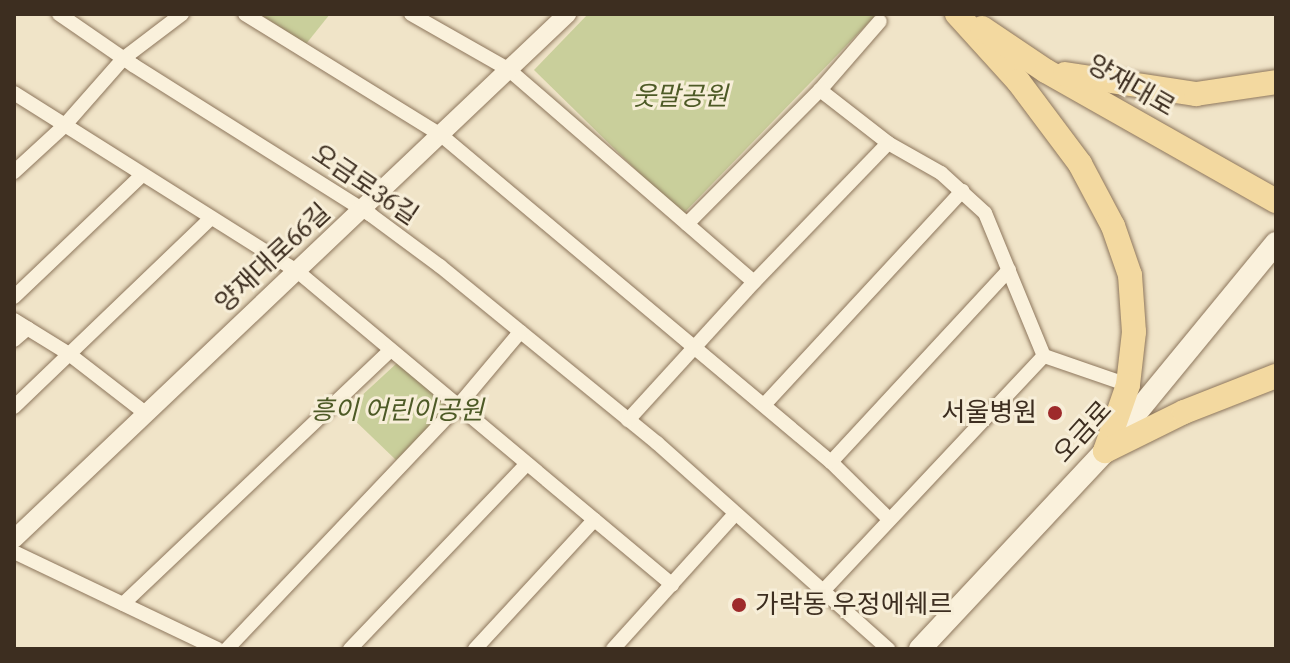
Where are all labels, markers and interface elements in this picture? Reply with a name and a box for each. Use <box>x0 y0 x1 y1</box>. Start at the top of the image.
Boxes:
street label: 양재대로 <box>1082 49 1180 123</box>
park label: 웃말공원 <box>632 81 728 113</box>
street label: 오금로36길 <box>306 138 424 232</box>
street label: 양재대로66길 <box>209 197 337 319</box>
park label: 흥이 어린이공원 <box>310 395 484 427</box>
street label: 오금로 <box>1047 395 1119 469</box>
place label: 서울병원 <box>941 397 1037 429</box>
marker: 서울병원 <box>1044 402 1066 424</box>
place label: 가락동 우정에쉐르 <box>755 589 952 621</box>
marker: 가락동 우정에쉐르 <box>730 596 748 614</box>

